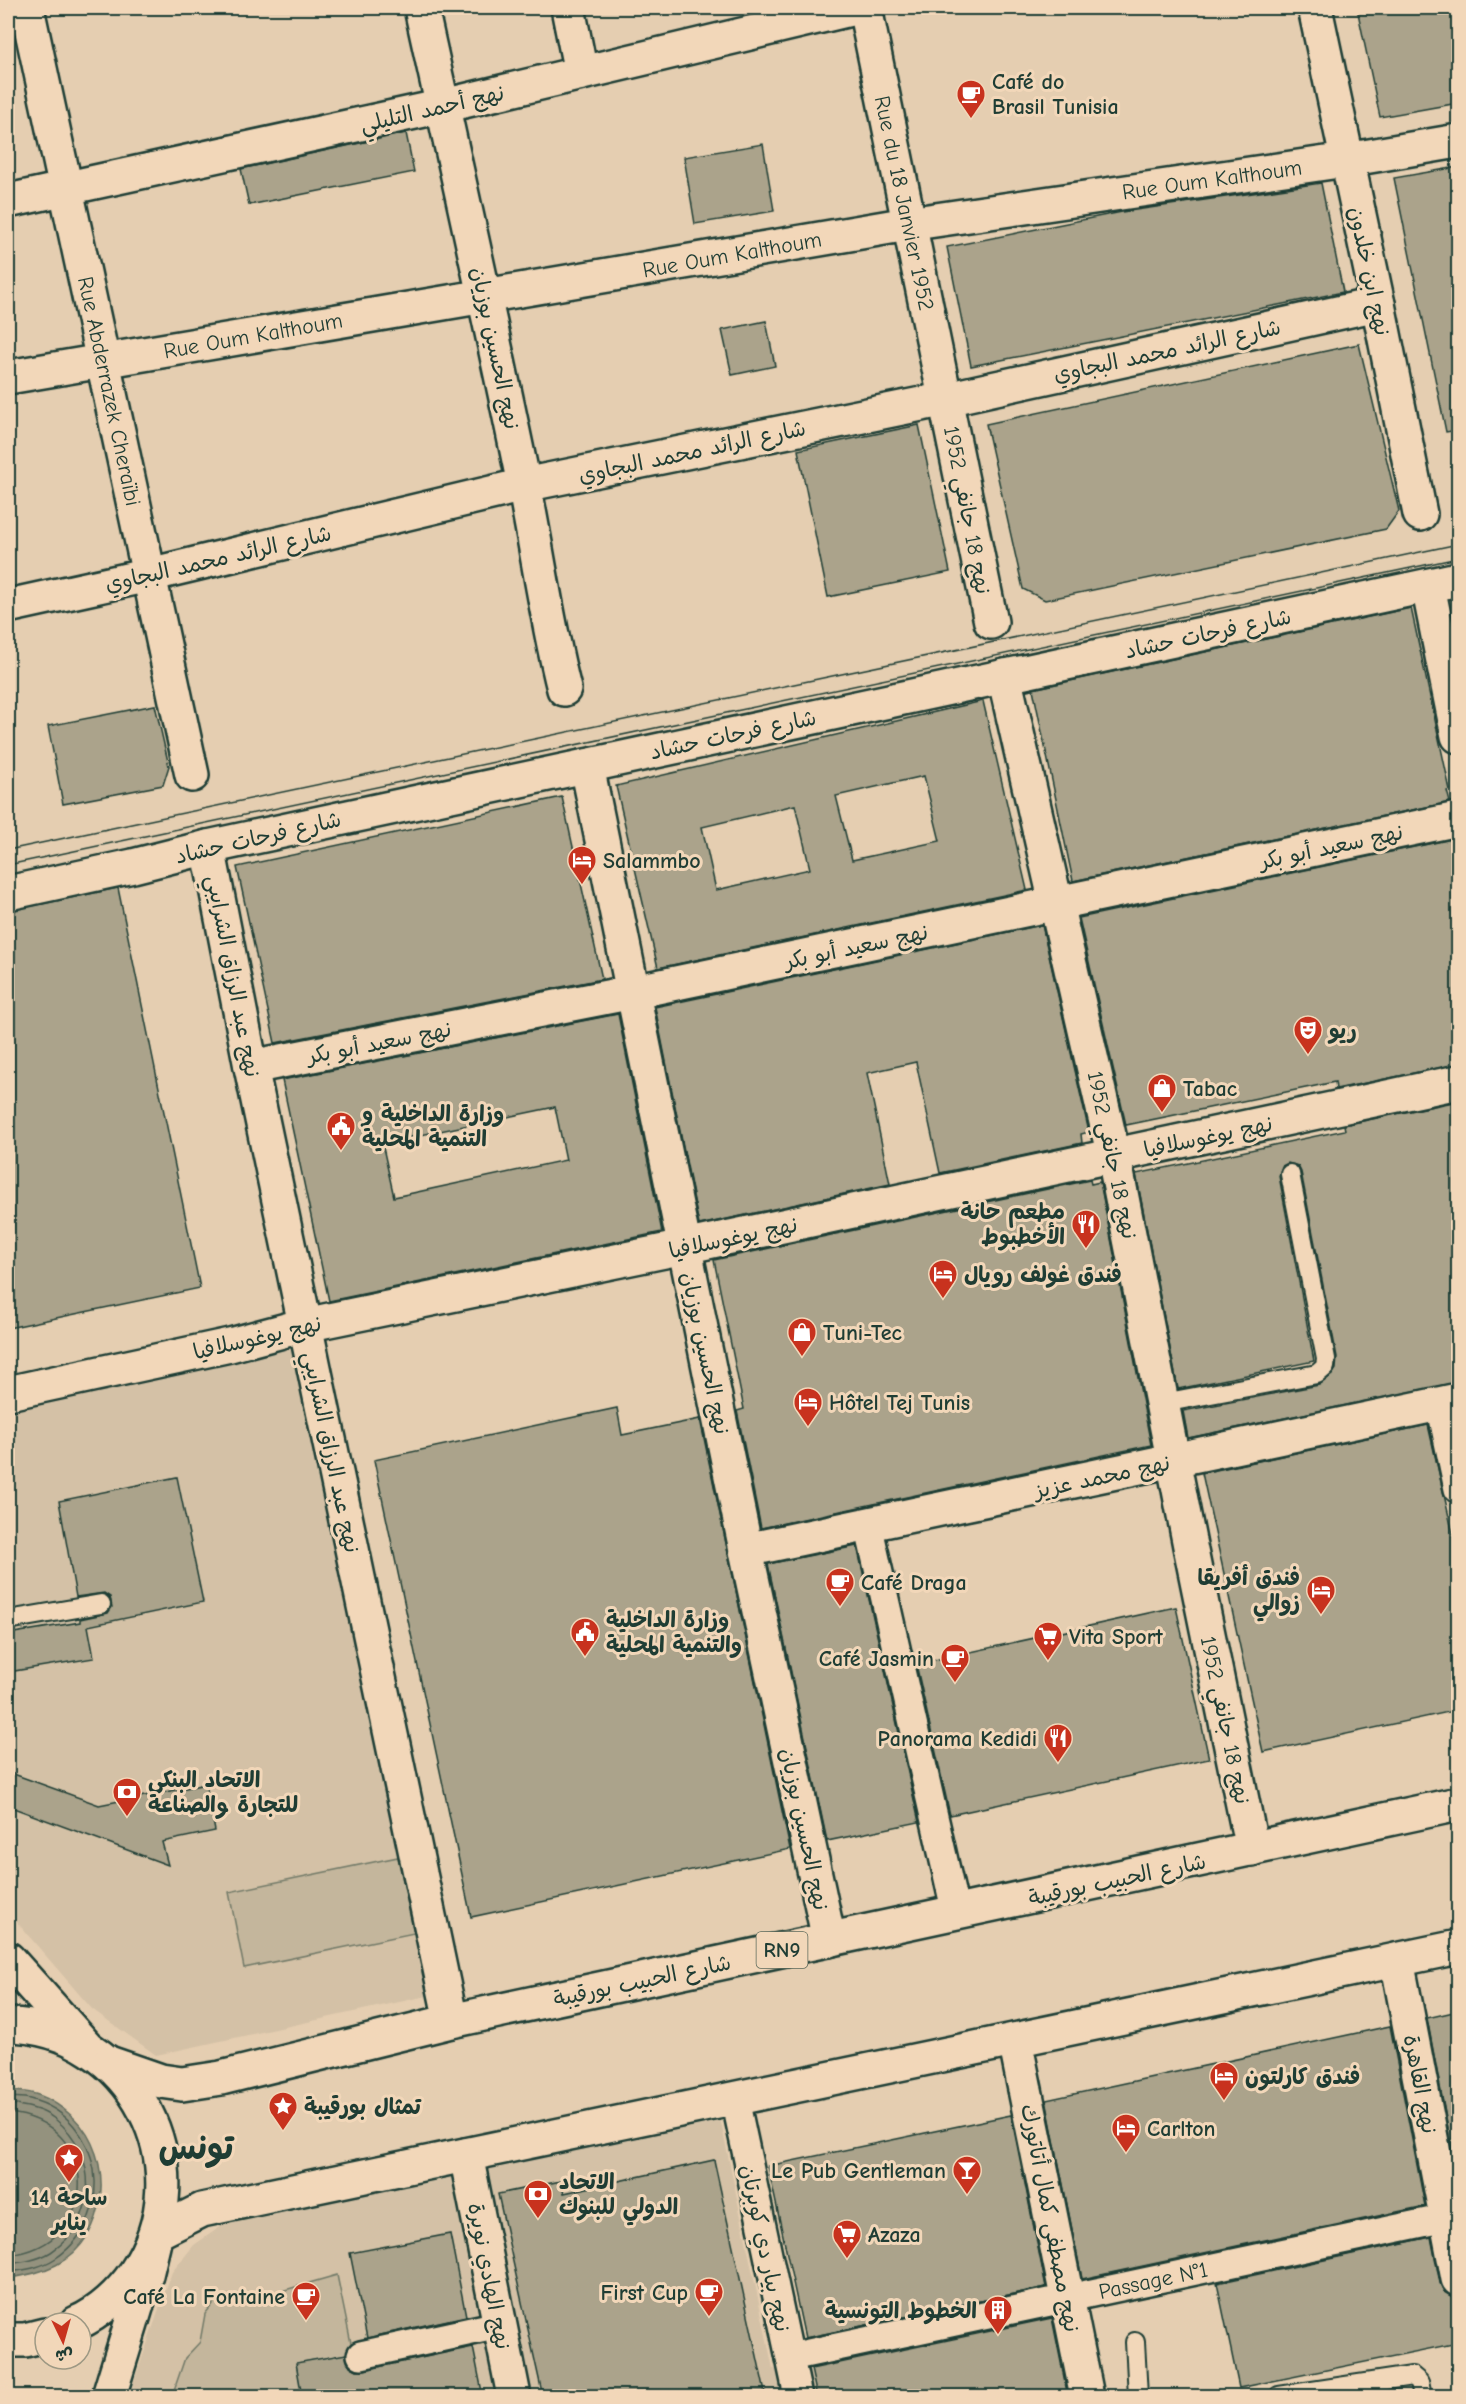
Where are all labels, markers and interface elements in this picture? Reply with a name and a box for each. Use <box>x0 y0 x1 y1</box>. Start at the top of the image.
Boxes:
place label: Café do Brasil Tunisia <box>992 69 1119 120</box>
cafe icon: Café do Brasil Tunisia <box>955 78 987 120</box>
street label: نهج أحمد التليلي <box>357 79 508 144</box>
street label: Rue du 18 Janvier 1952 <box>869 93 940 313</box>
street label: Rue Oum Kalthoum <box>1121 154 1304 205</box>
street label: نهج ابن خلدون <box>1341 204 1395 338</box>
street label: Rue Oum Kalthoum <box>641 226 824 284</box>
street label: نهج الحسين بوزيان <box>463 265 525 432</box>
street label: Rue Abderrazek Cheraïbi <box>72 274 146 508</box>
street label: Rue Oum Kalthoum <box>162 307 345 365</box>
street label: شارع الرائد محمد البجاوي <box>1051 314 1284 391</box>
street label: شارع الرائد محمد البجاوي <box>576 415 809 492</box>
street label: نهج 18 جانفي 1952 <box>932 424 996 598</box>
street label: شارع الرائد محمد البجاوي <box>102 520 335 601</box>
street label: شارع فرحات حشاد <box>1123 604 1294 666</box>
street label: شارع فرحات حشاد <box>648 705 819 767</box>
street label: شارع فرحات حشاد <box>173 806 344 872</box>
street label: نهج سعيد أبو بكر <box>1255 818 1406 877</box>
hotel icon: Salammbo <box>566 844 598 886</box>
place label: Salammbo <box>603 848 701 874</box>
street label: نهج عبد الرزاق الشرايبي <box>195 873 265 1081</box>
street label: نهج سعيد أبو بكر <box>780 918 931 977</box>
theatre icon: ريو <box>1292 1014 1324 1056</box>
street label: نهج سعيد أبو بكر <box>303 1015 454 1072</box>
place label: ريو <box>1327 1018 1357 1044</box>
street label: نهج 18 جانفي 1952 <box>1076 1069 1143 1243</box>
shop icon: Tabac <box>1146 1072 1178 1114</box>
place label: Tabac <box>1183 1076 1238 1102</box>
place label: وزارة الداخلية و التنمية المحلية <box>360 1101 504 1152</box>
public building icon: وزارة الداخلية و التنمية المحلية <box>325 1110 357 1152</box>
street label: نهج يوغوسلافيا <box>1141 1111 1275 1165</box>
place label: مطعم حانة الأخطبوط <box>960 1199 1065 1251</box>
restaurant icon: مطعم حانة الأخطبوط <box>1070 1208 1102 1250</box>
street label: نهج يوغوسلافيا <box>666 1212 800 1266</box>
hotel icon: فندق غولف رويال <box>927 1258 959 1300</box>
place label: فندق غولف رويال <box>964 1262 1122 1288</box>
street label: نهج الحسين بوزيان <box>673 1270 735 1437</box>
street label: نهج يوغوسلافيا <box>190 1311 324 1367</box>
shop icon: Tuni-Tec <box>786 1316 818 1358</box>
place label: Tuni-Tec <box>823 1320 902 1346</box>
street label: نهج عبد الرزاق الشرايبي <box>291 1349 365 1557</box>
hotel icon: Hôtel Tej Tunis <box>792 1386 824 1428</box>
place label: Hôtel Tej Tunis <box>829 1390 970 1416</box>
street label: نهج محمد عزيز <box>1030 1450 1173 1506</box>
place label: فندق أفريقا زوالي <box>1197 1564 1300 1622</box>
cafe icon: Café Draga <box>824 1566 856 1608</box>
place label: Café Draga <box>861 1570 967 1596</box>
hotel icon: فندق أفريقا زوالي <box>1305 1574 1337 1616</box>
place label: وزارة الداخلية والتنمية المحلية <box>606 1607 742 1658</box>
public building icon: وزارة الداخلية والتنمية المحلية <box>569 1616 601 1658</box>
supermarket icon: Vita Sport <box>1032 1620 1064 1662</box>
place label: Vita Sport <box>1069 1624 1164 1650</box>
street label: نهج 18 جانفي 1952 <box>1189 1634 1256 1808</box>
cafe icon: Café Jasmin <box>939 1642 971 1684</box>
place label: Café Jasmin <box>819 1646 934 1672</box>
restaurant icon: Panorama Kedidi <box>1042 1722 1074 1764</box>
place label: Panorama Kedidi <box>878 1726 1037 1752</box>
street label: نهج الحسين بوزيان <box>772 1746 834 1913</box>
place label: الاتحاد البنكي للتجارة والصناعة <box>148 1767 298 1819</box>
bank icon: الاتحاد البنكي للتجارة والصناعة <box>111 1776 143 1818</box>
street label: شارع الحبيب بورقيبة <box>1026 1848 1209 1913</box>
road number: RN9 <box>756 1932 808 1968</box>
street label: شارع الحبيب بورقيبة <box>551 1949 734 2014</box>
street label: نهج القاهرة <box>1396 2032 1442 2136</box>
hotel icon: فندق كارلتون <box>1208 2060 1240 2102</box>
place label: فندق كارلتون <box>1245 2064 1360 2091</box>
place icon: تمثال بورقيبة <box>267 2090 299 2132</box>
place label: تمثال بورقيبة <box>304 2094 422 2120</box>
street label: نهج مصطفى كمال أتاتورك <box>1013 2102 1086 2335</box>
hotel icon: Carlton <box>1110 2112 1142 2154</box>
place label: Carlton <box>1147 2116 1215 2142</box>
district label: تونس <box>158 2128 235 2169</box>
place icon: ساحة 14 يناير <box>53 2142 85 2184</box>
bar icon: Le Pub Gentleman <box>951 2154 983 2196</box>
place label: Le Pub Gentleman <box>771 2158 946 2184</box>
street label: نهج بيار دي كوبرتان <box>732 2162 795 2335</box>
place label: الاتحاد الدولي للبنوك <box>559 2169 678 2226</box>
bank icon: الاتحاد الدولي للبنوك <box>522 2178 554 2220</box>
place label: ساحة 14 يناير <box>31 2185 107 2236</box>
street label: نهج الهادي نويرة <box>459 2201 516 2352</box>
supermarket icon: Azaza <box>831 2218 863 2260</box>
place label: Azaza <box>868 2222 921 2248</box>
street label: Passage N°1 <box>1096 2257 1210 2305</box>
cafe icon: First Cup <box>693 2276 725 2318</box>
cafe icon: Café La Fontaine <box>290 2280 322 2322</box>
place label: First Cup <box>601 2280 688 2306</box>
place label: Café La Fontaine <box>123 2284 285 2310</box>
building icon: الخطوط التونسية <box>982 2294 1014 2336</box>
place label: الخطوط التونسية <box>825 2298 977 2325</box>
north arrow <box>33 2311 93 2371</box>
text: ش <box>55 2345 74 2365</box>

